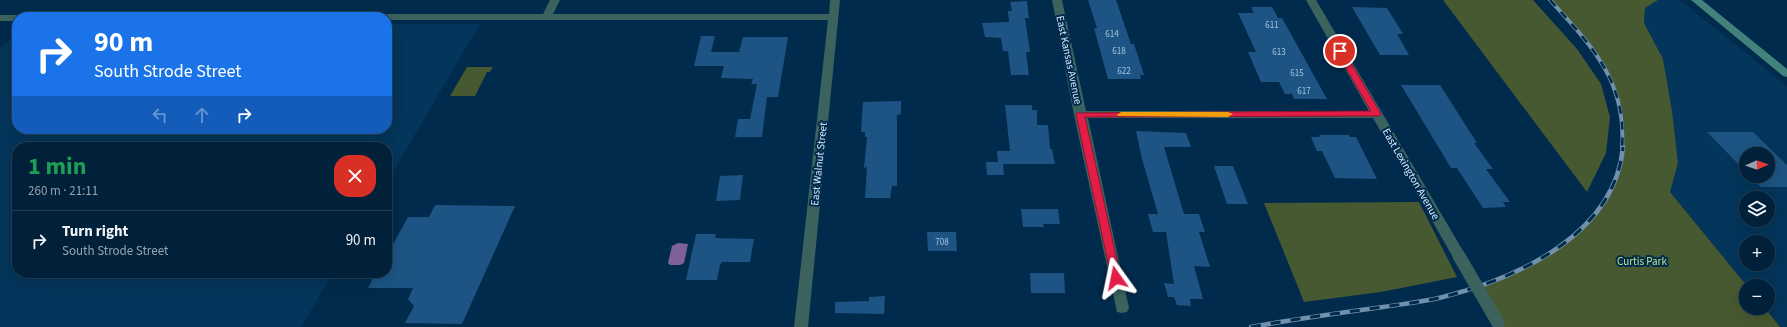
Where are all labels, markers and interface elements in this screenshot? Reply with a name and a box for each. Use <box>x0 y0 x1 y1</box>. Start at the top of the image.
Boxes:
street label: East Kansas Avenue <box>1052 14 1086 106</box>
house number: 611 <box>1265 19 1279 32</box>
text: 90 m <box>94 22 153 62</box>
icon: right <box>28 28 80 80</box>
house number: 614 <box>1105 28 1119 41</box>
pin <box>1323 34 1357 68</box>
icon: arrive <box>1329 40 1351 62</box>
house number: 618 <box>1112 45 1126 58</box>
house number: 613 <box>1272 46 1286 59</box>
text: South Strode Street <box>94 59 241 84</box>
house number: 622 <box>1117 65 1131 78</box>
house number: 615 <box>1290 67 1304 80</box>
house number: 617 <box>1297 85 1311 98</box>
icon: left <box>149 104 171 126</box>
icon: ahead <box>191 104 213 126</box>
icon: right <box>233 104 255 126</box>
street label: East Walnut Street <box>807 121 831 207</box>
street label: East Lexington Avenue <box>1379 126 1444 223</box>
north arrow <box>1739 147 1775 183</box>
map controls <box>1739 147 1775 315</box>
text: 1 min <box>28 149 86 184</box>
button: close <box>334 155 376 197</box>
text: 260 m · 21:11 <box>28 182 98 200</box>
button: layers <box>1739 191 1775 227</box>
text: Turn right <box>62 221 128 242</box>
icon: right <box>28 230 50 252</box>
text: 90 m <box>346 230 376 251</box>
button: + <box>1739 235 1775 271</box>
house number: 708 <box>935 236 949 249</box>
text: South Strode Street <box>62 242 168 260</box>
park label: Curtis Park <box>1617 254 1667 269</box>
position arrow <box>1095 257 1137 299</box>
button: − <box>1739 279 1775 315</box>

